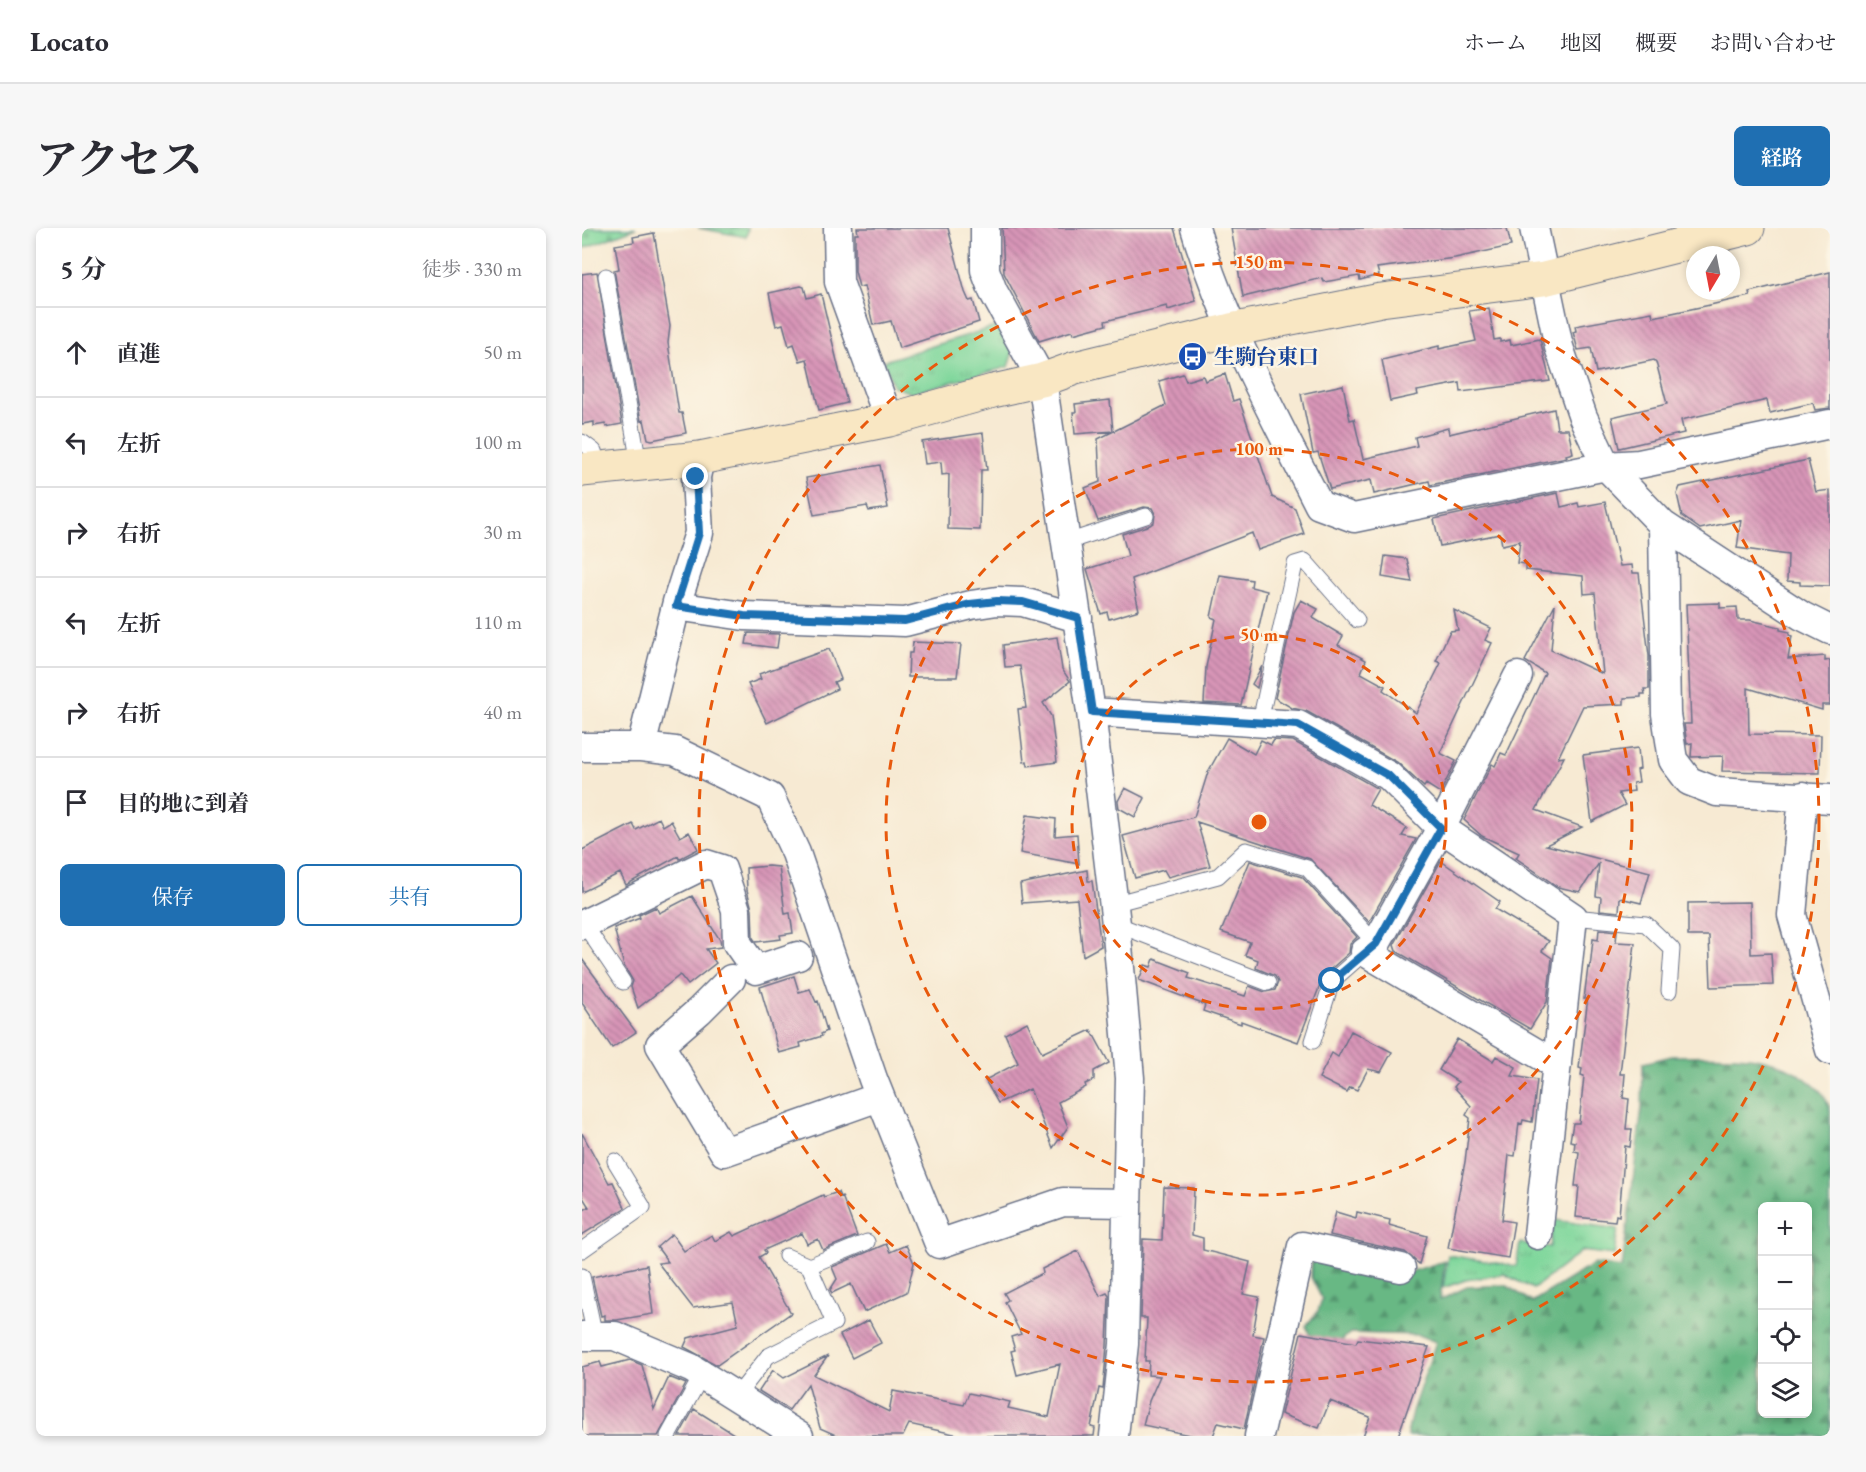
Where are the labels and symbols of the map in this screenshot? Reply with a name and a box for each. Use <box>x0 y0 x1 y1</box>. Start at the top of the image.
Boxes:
north arrow <box>1686 246 1740 300</box>
text: 150 m <box>1235 250 1283 273</box>
bus stop icon: 生駒台東口 <box>1177 340 1209 372</box>
place label: 生駒台東口 <box>1214 343 1319 370</box>
text: 100 m <box>1235 437 1283 460</box>
route end <box>682 463 708 489</box>
text: 50 m <box>1240 623 1278 646</box>
centre of rings <box>1249 812 1269 832</box>
route start <box>1318 967 1344 993</box>

